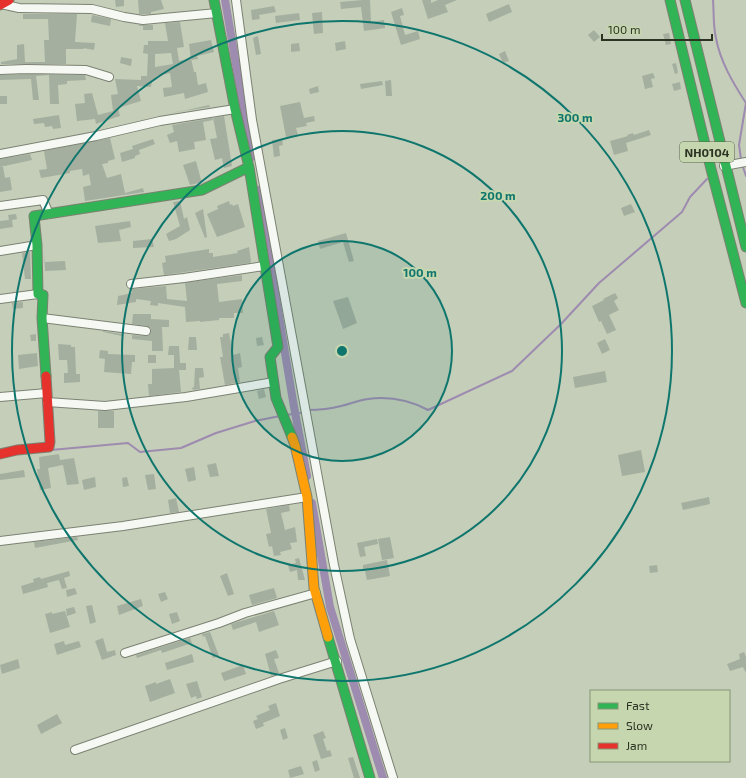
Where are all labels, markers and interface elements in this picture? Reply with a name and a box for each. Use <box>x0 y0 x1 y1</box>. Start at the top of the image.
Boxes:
scale bar <box>602 16 712 42</box>
text: 100 m <box>608 22 640 36</box>
text: 300 m <box>557 110 593 124</box>
road number: NH0104 <box>680 142 734 162</box>
text: 200 m <box>480 188 516 202</box>
text: 100 m <box>403 265 437 279</box>
centre of rings <box>335 344 349 358</box>
legend <box>590 690 730 762</box>
text: Fast <box>626 698 650 712</box>
text: Slow <box>626 718 653 732</box>
text: Jam <box>626 738 647 752</box>

